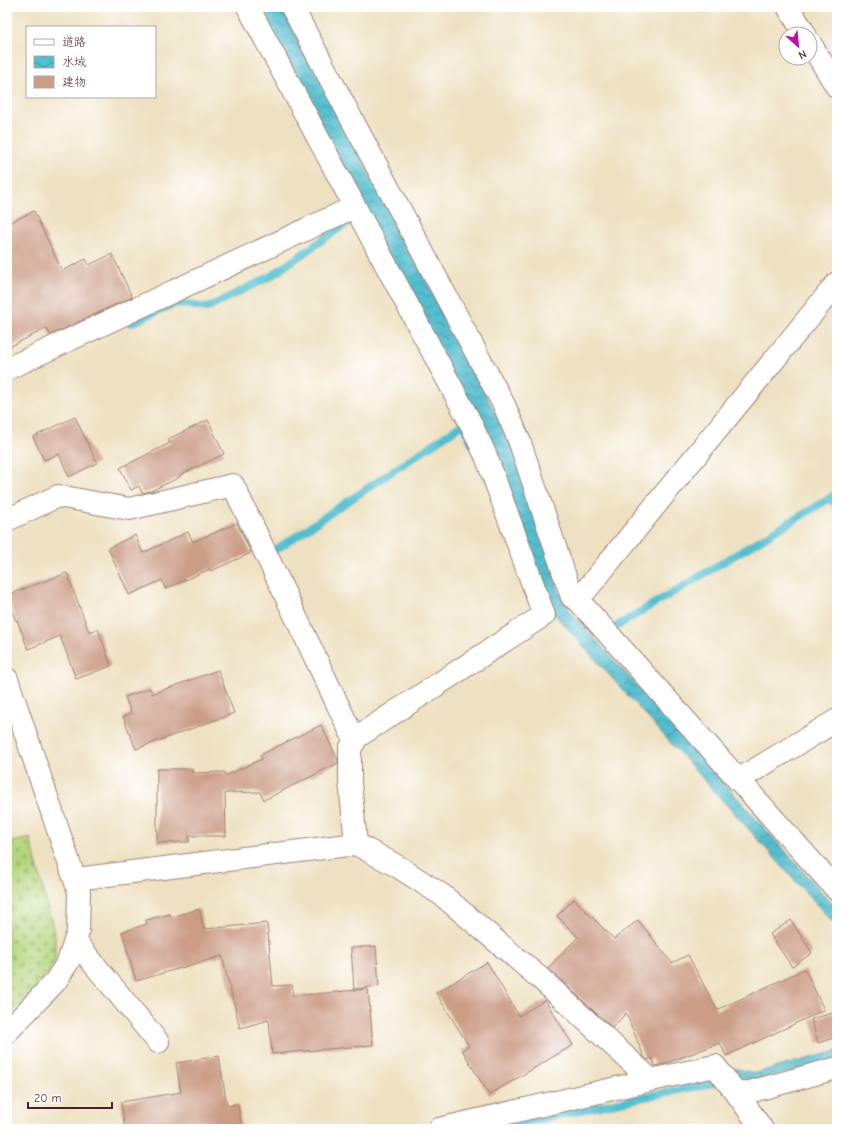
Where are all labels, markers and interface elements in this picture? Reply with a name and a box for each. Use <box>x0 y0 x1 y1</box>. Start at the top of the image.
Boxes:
legend <box>26 26 156 98</box>
north arrow <box>778 26 818 66</box>
text: 道路 <box>62 35 86 49</box>
text: N <box>796 47 808 62</box>
text: 水域 <box>62 55 86 69</box>
text: 建物 <box>62 75 86 89</box>
scale bar <box>28 1084 112 1110</box>
text: 20 m <box>34 1091 62 1105</box>

